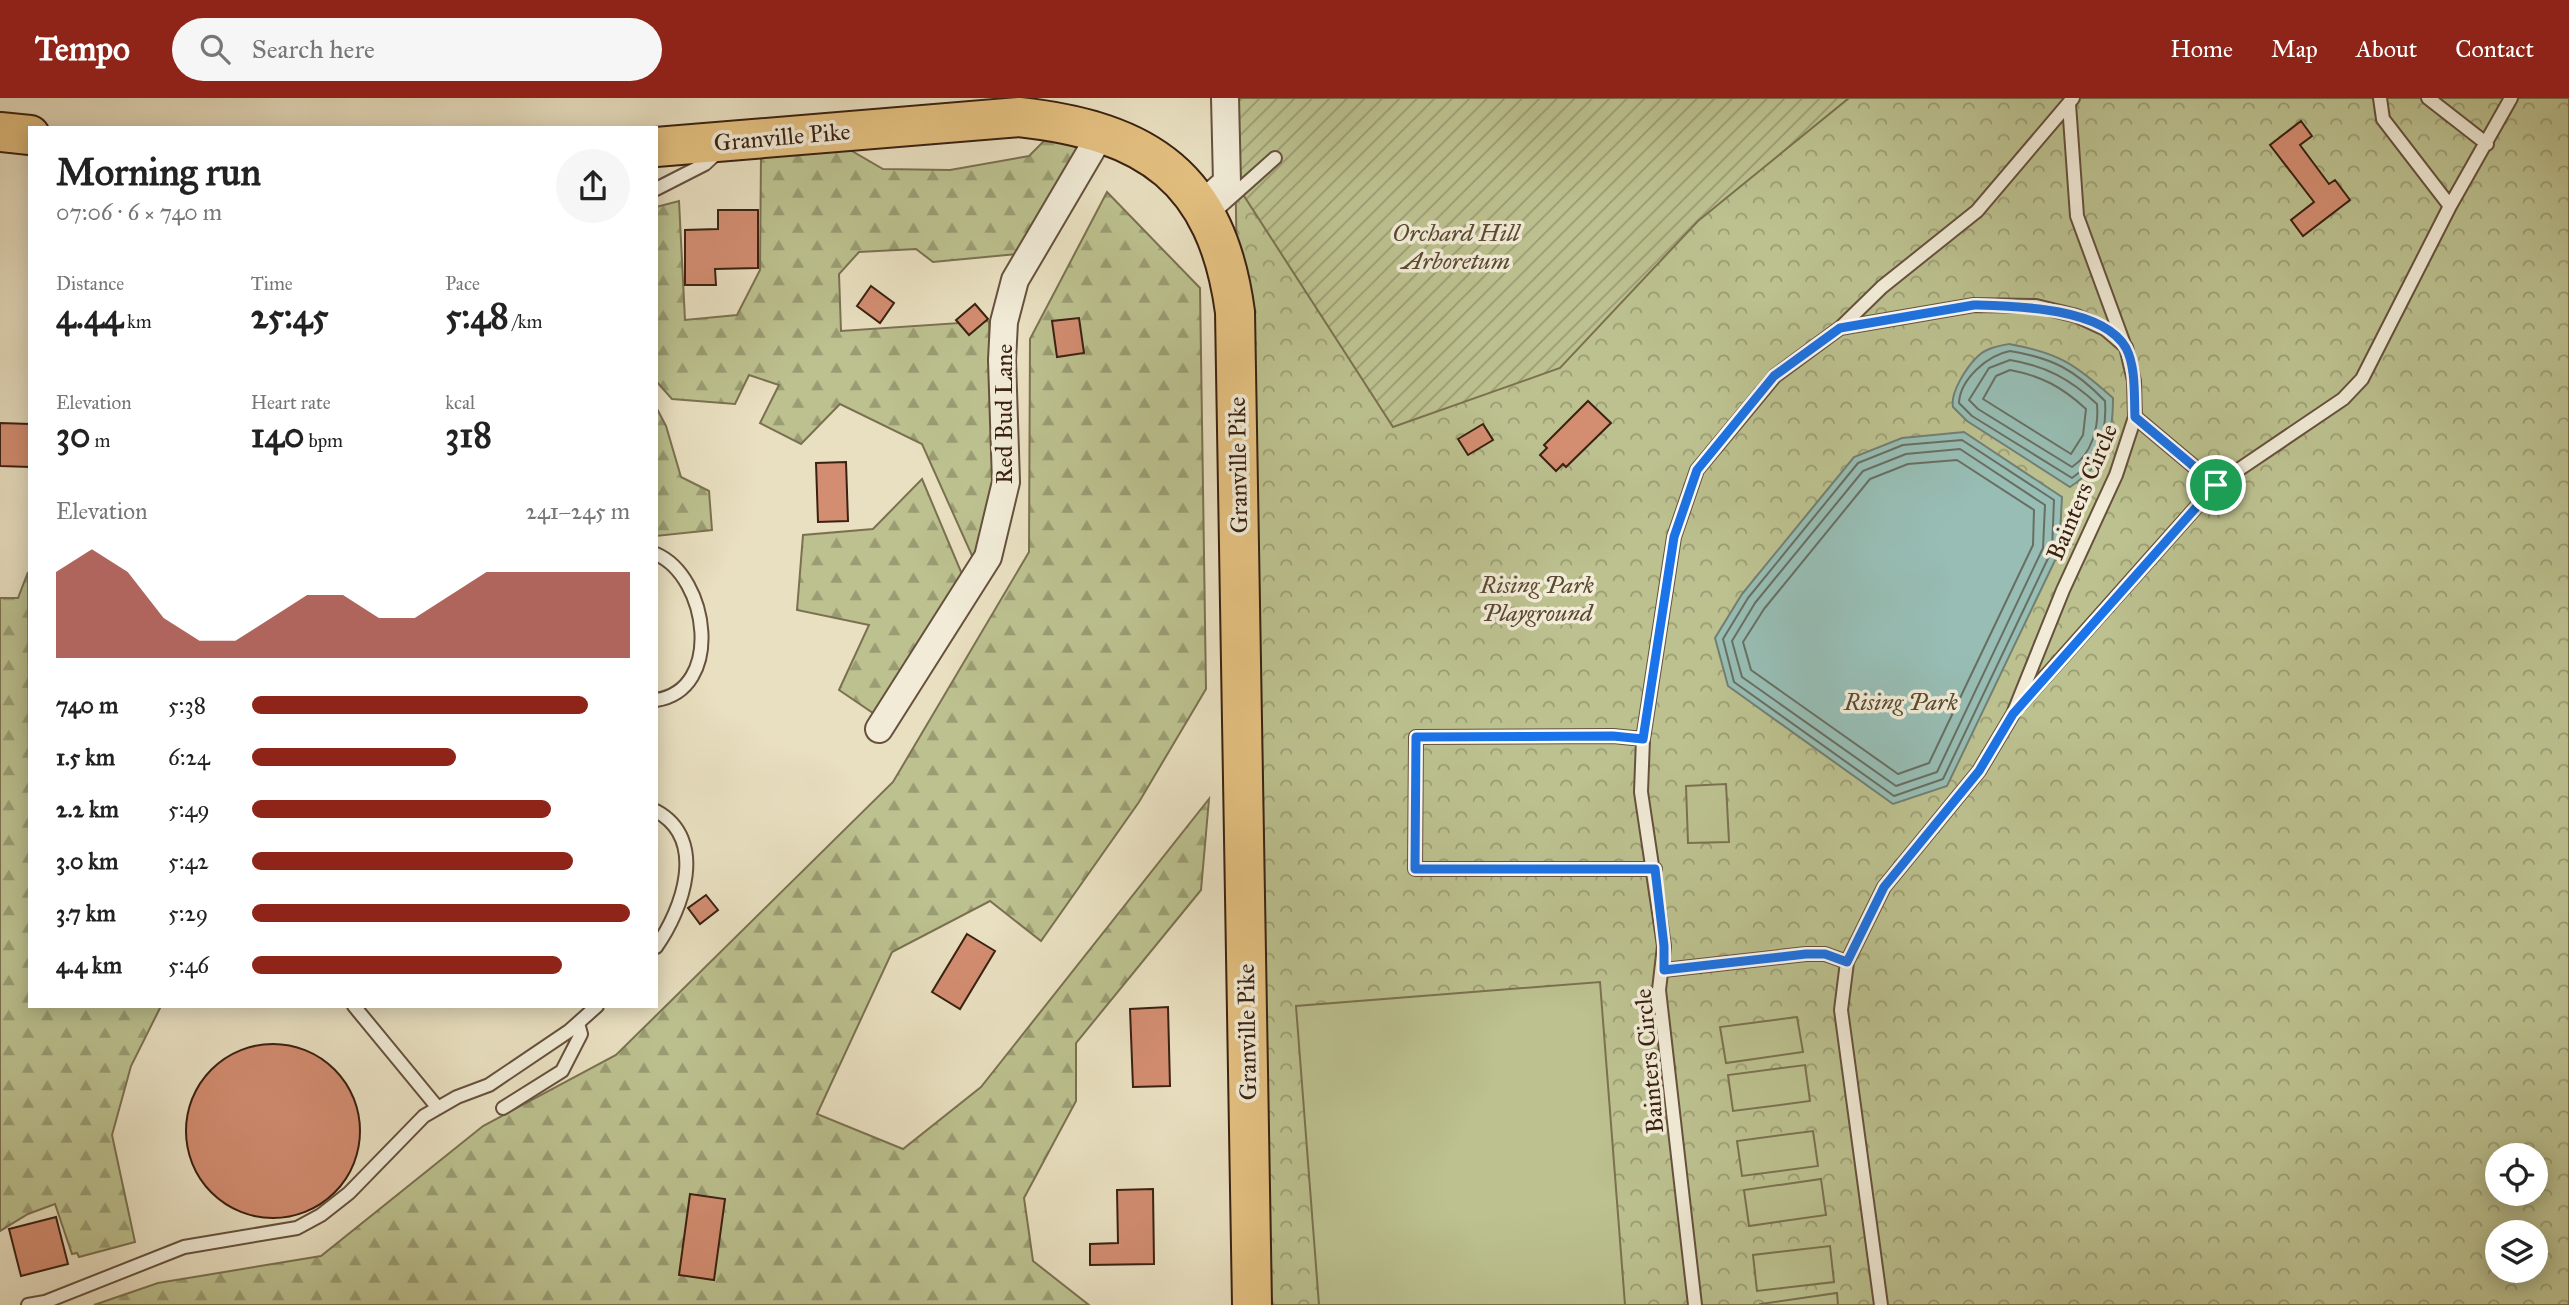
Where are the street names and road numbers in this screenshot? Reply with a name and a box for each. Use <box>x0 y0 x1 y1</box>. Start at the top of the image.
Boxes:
street label: Granville Pike <box>713 116 851 158</box>
street label: Red Bud Lane <box>989 344 1019 484</box>
street label: Granville Pike <box>1222 396 1254 534</box>
street label: Bainters Circle <box>2040 419 2124 565</box>
street label: Granville Pike <box>1231 963 1263 1101</box>
street label: Bainters Circle <box>1628 987 1670 1135</box>

